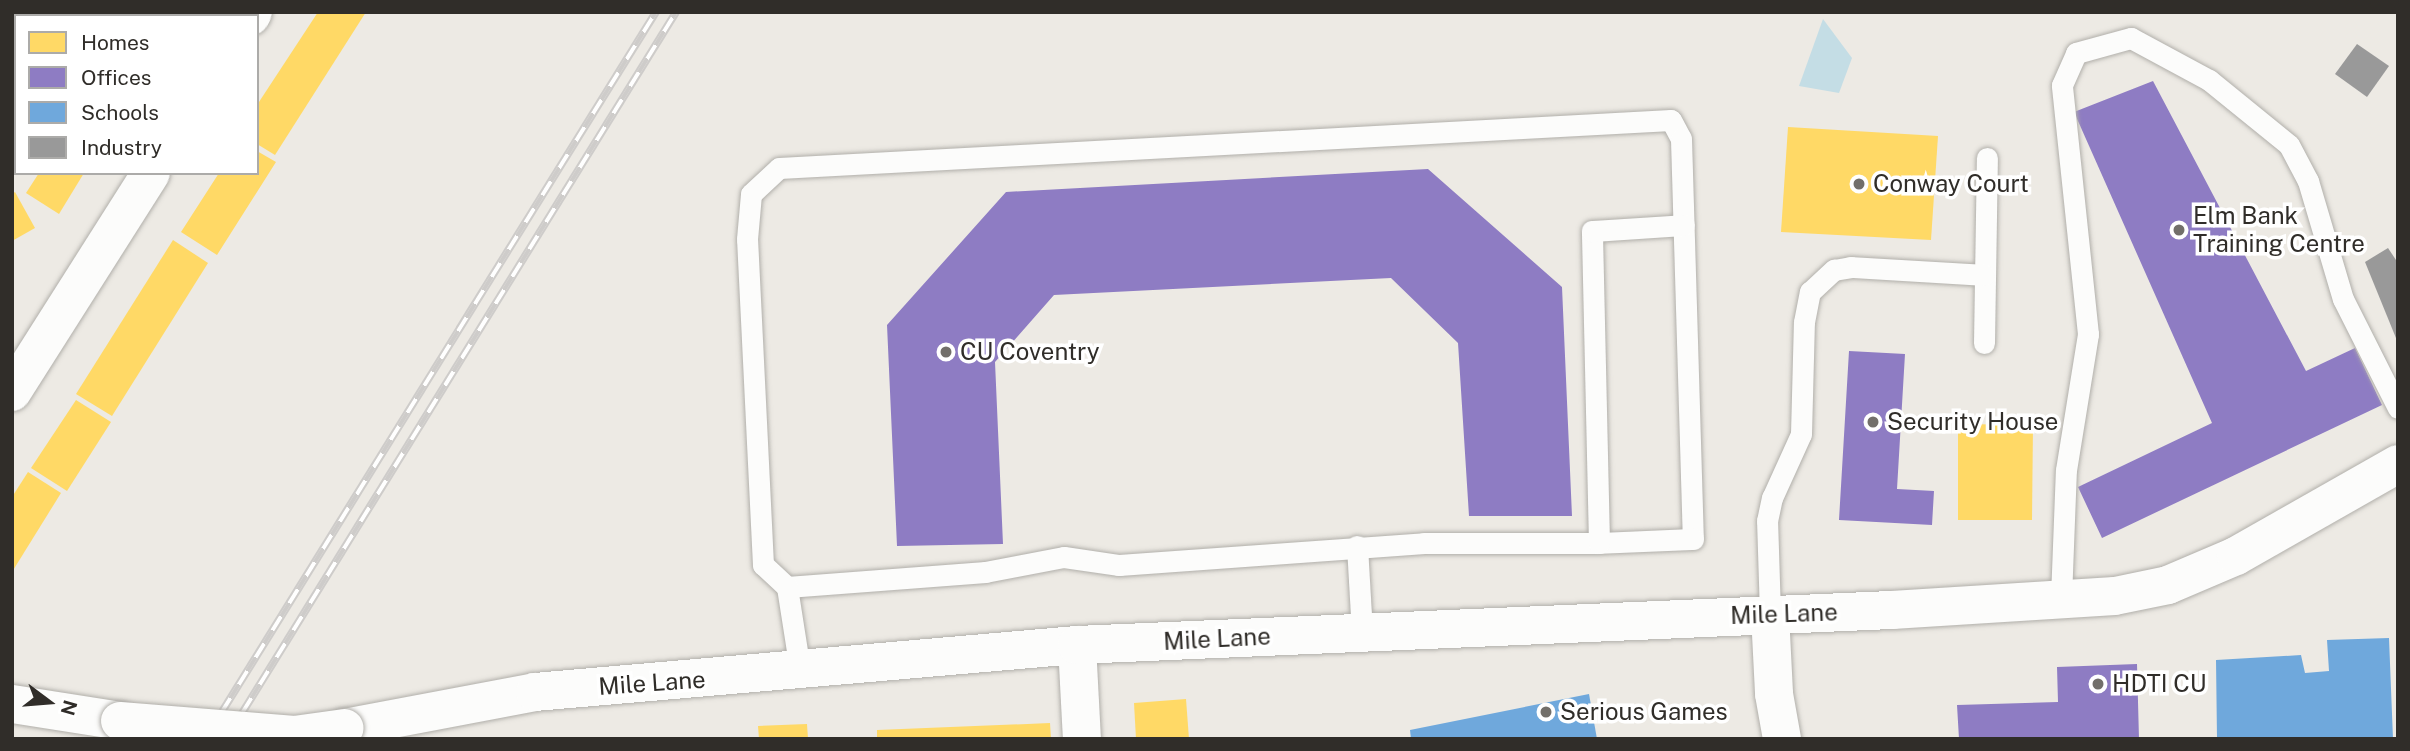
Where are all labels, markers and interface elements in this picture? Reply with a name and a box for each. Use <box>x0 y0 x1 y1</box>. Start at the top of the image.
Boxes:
legend <box>14 14 259 175</box>
text: Homes <box>81 30 149 55</box>
text: Offices <box>81 65 151 90</box>
text: Schools <box>81 100 159 125</box>
text: Industry <box>81 135 162 160</box>
place label: Conway Court <box>1873 170 2029 198</box>
marker: Conway Court <box>1851 176 1867 192</box>
place label: Elm Bank Training Centre <box>2193 202 2365 258</box>
marker: Elm Bank Training Centre <box>2171 222 2187 238</box>
place label: CU Coventry <box>960 338 1100 366</box>
marker: CU Coventry <box>938 344 954 360</box>
place label: Security House <box>1887 408 2059 436</box>
marker: Security House <box>1865 414 1881 430</box>
street label: Mile Lane <box>1730 598 1838 630</box>
street label: Mile Lane <box>1163 622 1271 656</box>
street label: Mile Lane <box>597 665 707 701</box>
north arrow <box>14 667 84 737</box>
place label: HDTI CU <box>2112 670 2207 698</box>
marker: HDTI CU <box>2090 676 2106 692</box>
text: N <box>57 698 82 718</box>
place label: Serious Games <box>1560 698 1728 726</box>
marker: Serious Games <box>1538 704 1554 720</box>

